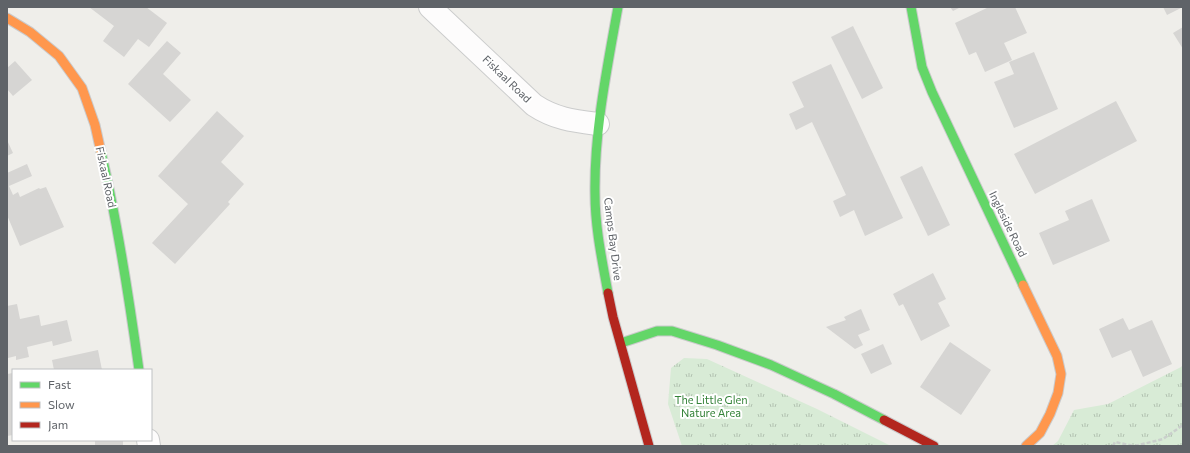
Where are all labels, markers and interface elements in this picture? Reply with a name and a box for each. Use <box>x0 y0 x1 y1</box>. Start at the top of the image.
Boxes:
street label: Fiskaal Road <box>480 52 534 105</box>
street label: Fiskaal Road <box>94 145 119 209</box>
street label: Ingleside Road <box>987 189 1030 259</box>
street label: Camps Bay Drive <box>602 197 625 281</box>
legend <box>12 369 152 441</box>
text: Fast <box>48 377 71 391</box>
park label: The Little Glen Nature Area <box>674 393 748 419</box>
text: Slow <box>48 397 75 411</box>
text: Jam <box>48 417 68 432</box>

